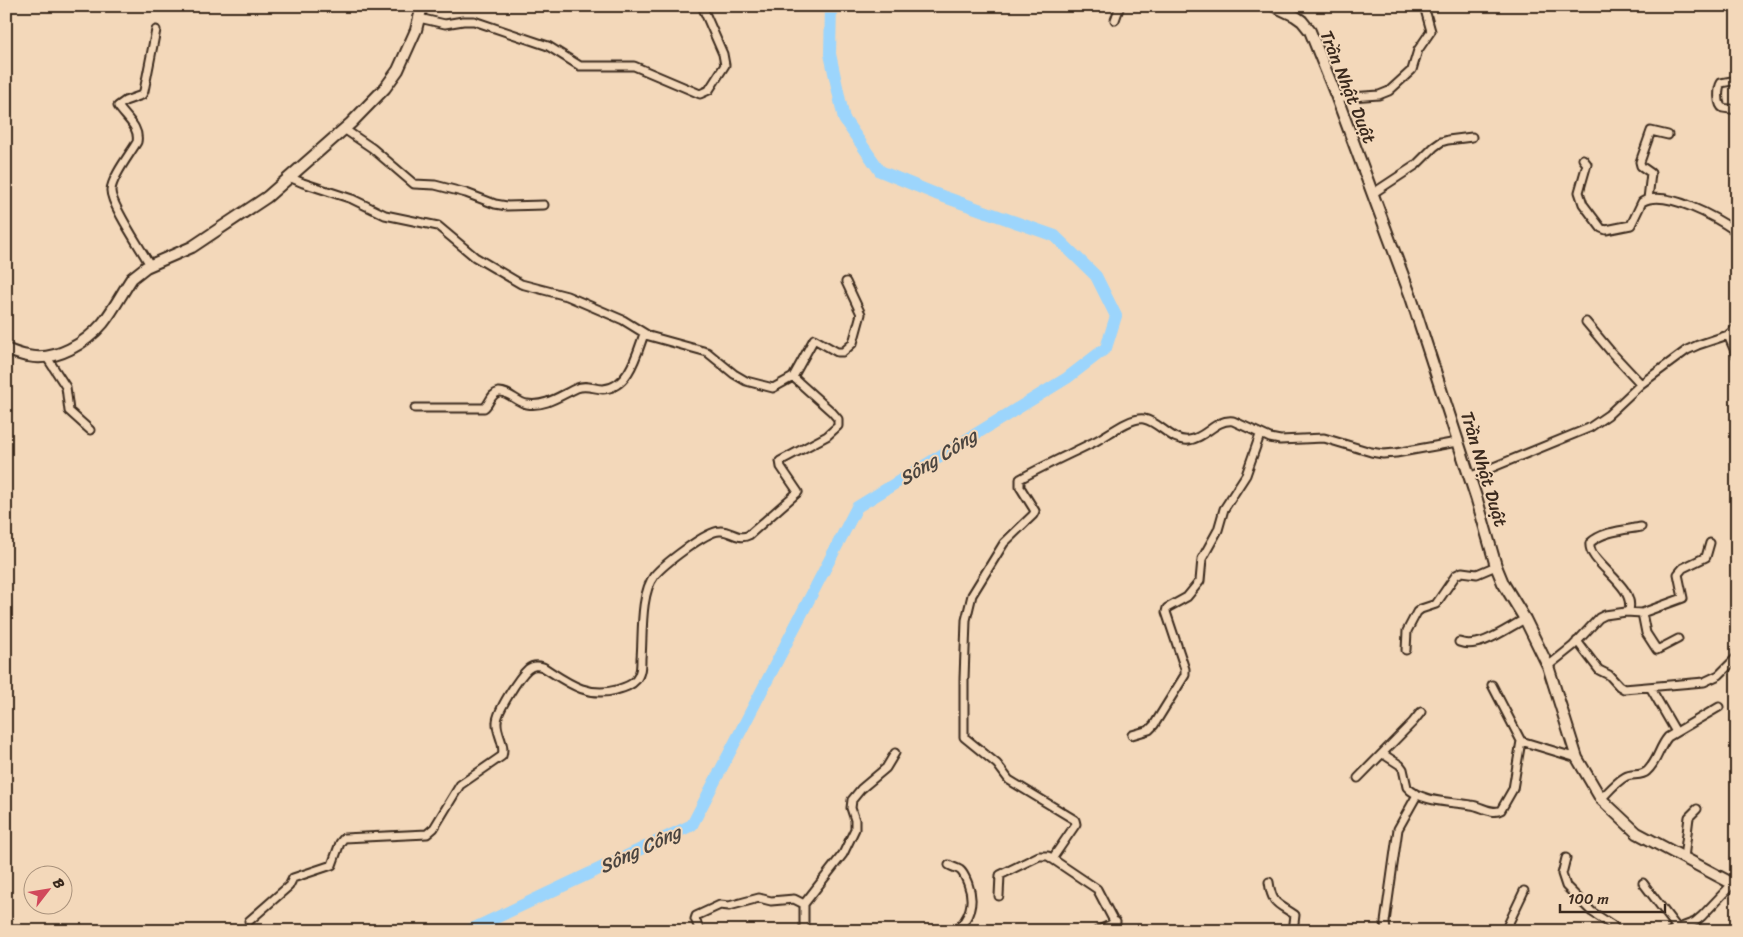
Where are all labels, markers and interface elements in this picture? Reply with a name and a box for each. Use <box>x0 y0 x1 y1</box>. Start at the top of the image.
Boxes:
street label: Trần Nhật Duật <box>1311 25 1385 149</box>
street label: Trần Nhật Duật <box>1451 407 1517 531</box>
water label: Sông Công <box>892 419 985 494</box>
water label: Sông Công <box>593 815 688 883</box>
north arrow <box>22 864 72 914</box>
text: B <box>46 873 72 894</box>
scale bar <box>1560 882 1666 914</box>
text: 100 m <box>1568 886 1609 912</box>

